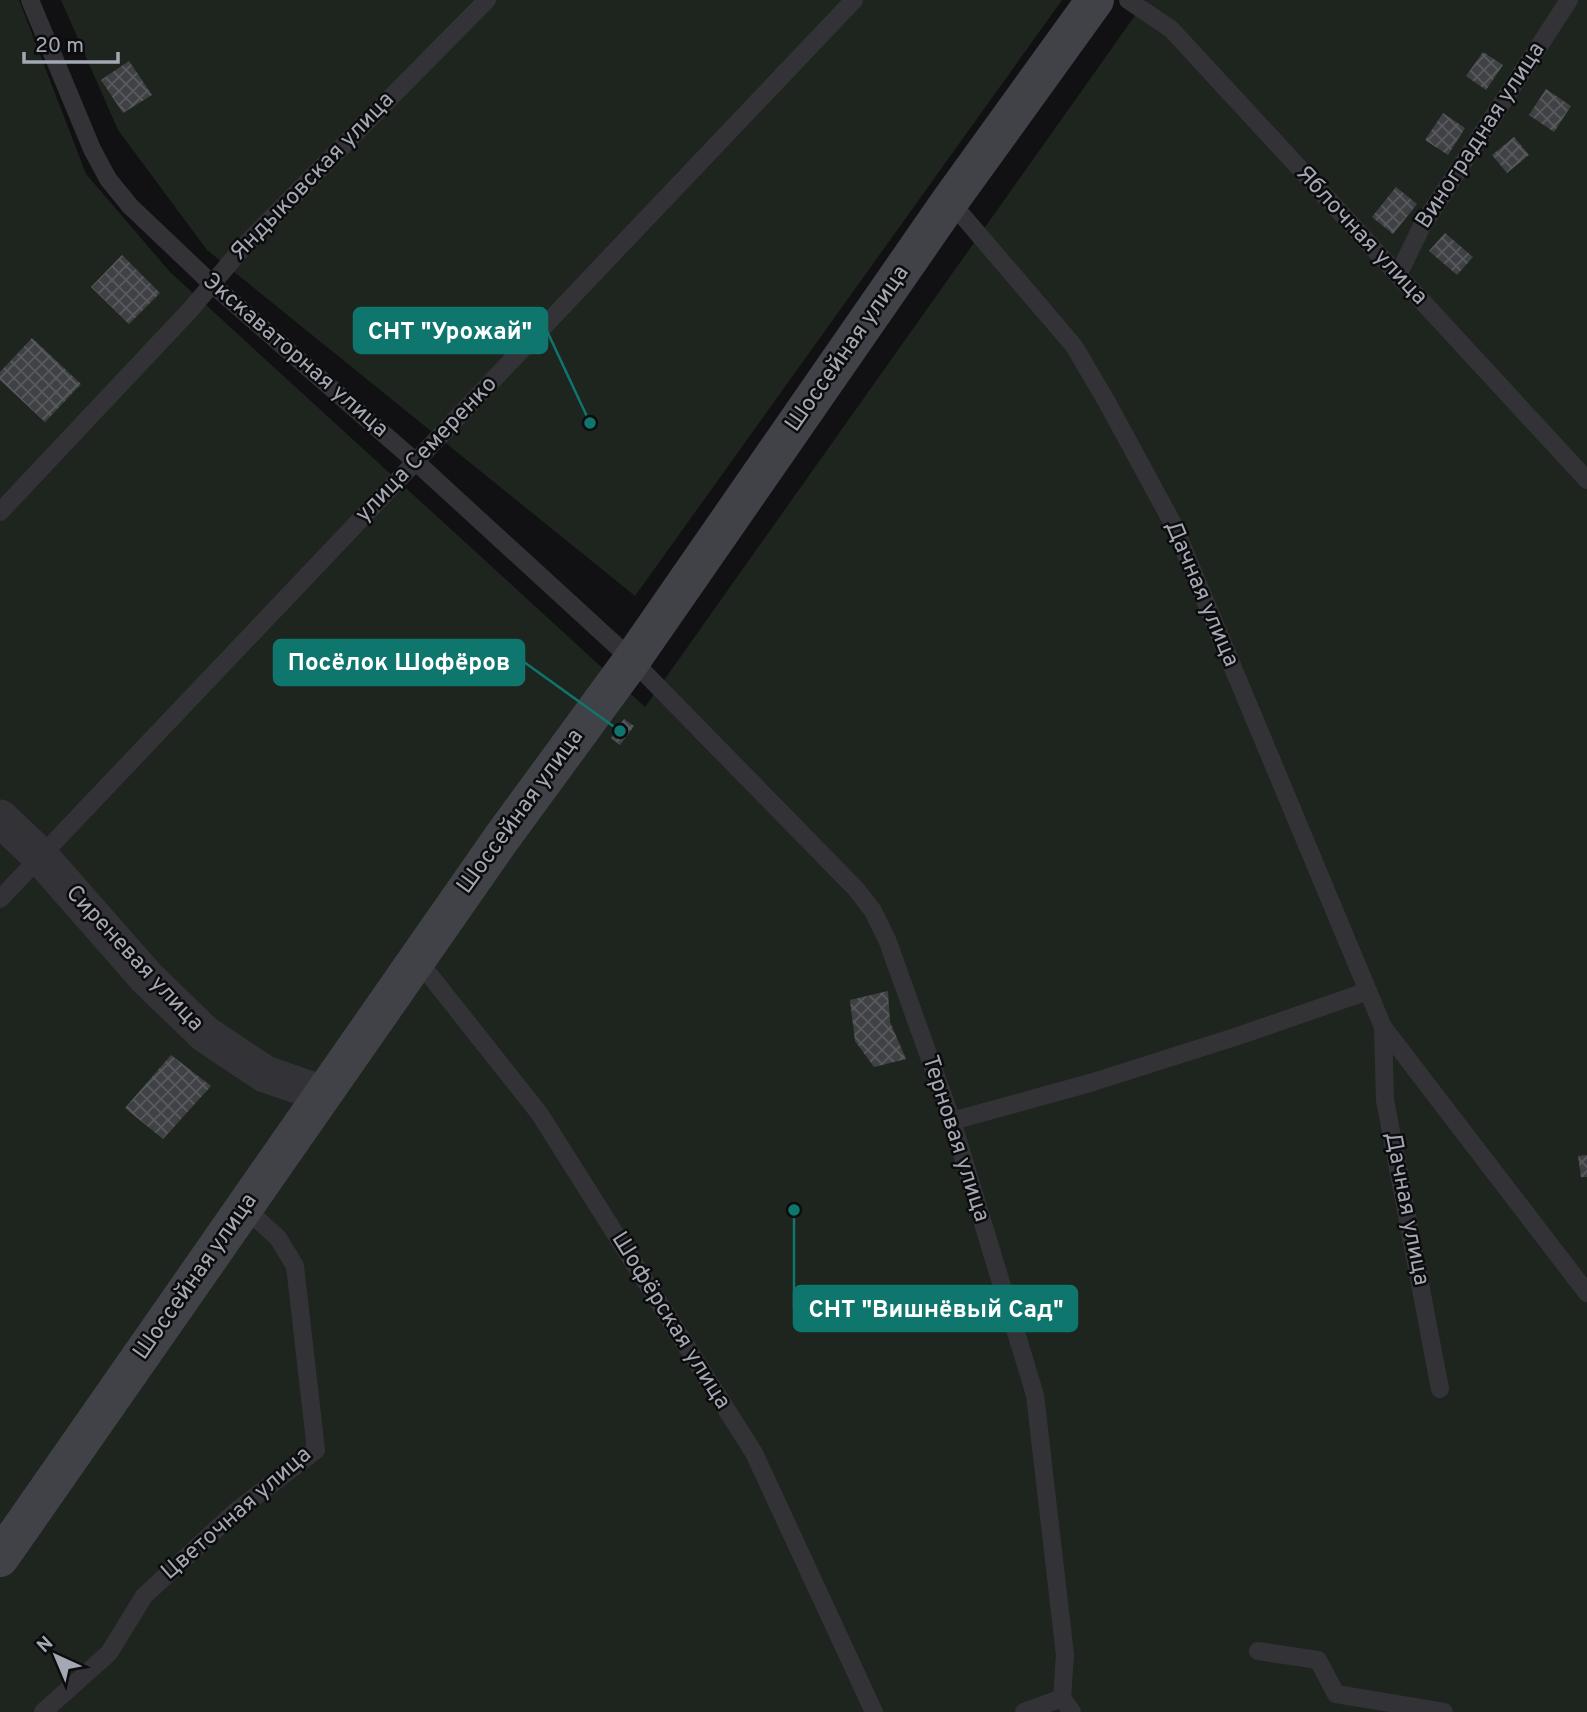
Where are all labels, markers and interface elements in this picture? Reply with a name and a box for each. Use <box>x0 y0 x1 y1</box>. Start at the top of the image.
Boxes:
scale bar <box>24 21 119 65</box>
text: 20 m <box>35 33 84 60</box>
street label: Виноградная улица <box>1410 37 1552 235</box>
street label: Яндыковская улица <box>225 86 401 268</box>
street label: Яблочная улица <box>1289 160 1433 312</box>
street label: Шоссейная улица <box>780 260 916 438</box>
street label: Экскаваторная улица <box>196 267 394 445</box>
callout: СНТ "Урожай" <box>354 308 547 353</box>
text: СНТ "Урожай" <box>368 318 532 348</box>
street label: улица Семеренко <box>350 371 504 529</box>
street label: Дачная улица <box>1157 517 1245 671</box>
callout: Посёлок Шофёров <box>274 640 524 685</box>
text: Посёлок Шофёров <box>288 649 510 679</box>
street label: Шоссейная улица <box>451 724 591 900</box>
street label: Сиреневая улица <box>59 880 209 1038</box>
street label: Терновая улица <box>914 1052 996 1226</box>
street label: Дачная улица <box>1377 1130 1435 1288</box>
street label: Шоссейная улица <box>128 1188 264 1366</box>
street label: Шофёрская улица <box>604 1227 736 1415</box>
callout: СНТ "Вишнёвый Сад" <box>794 1286 1077 1331</box>
text: СНТ "Вишнёвый Сад" <box>808 1296 1064 1326</box>
street label: Цветочная улица <box>156 1441 318 1587</box>
north arrow <box>21 1621 91 1691</box>
text: N <box>32 1632 59 1659</box>

